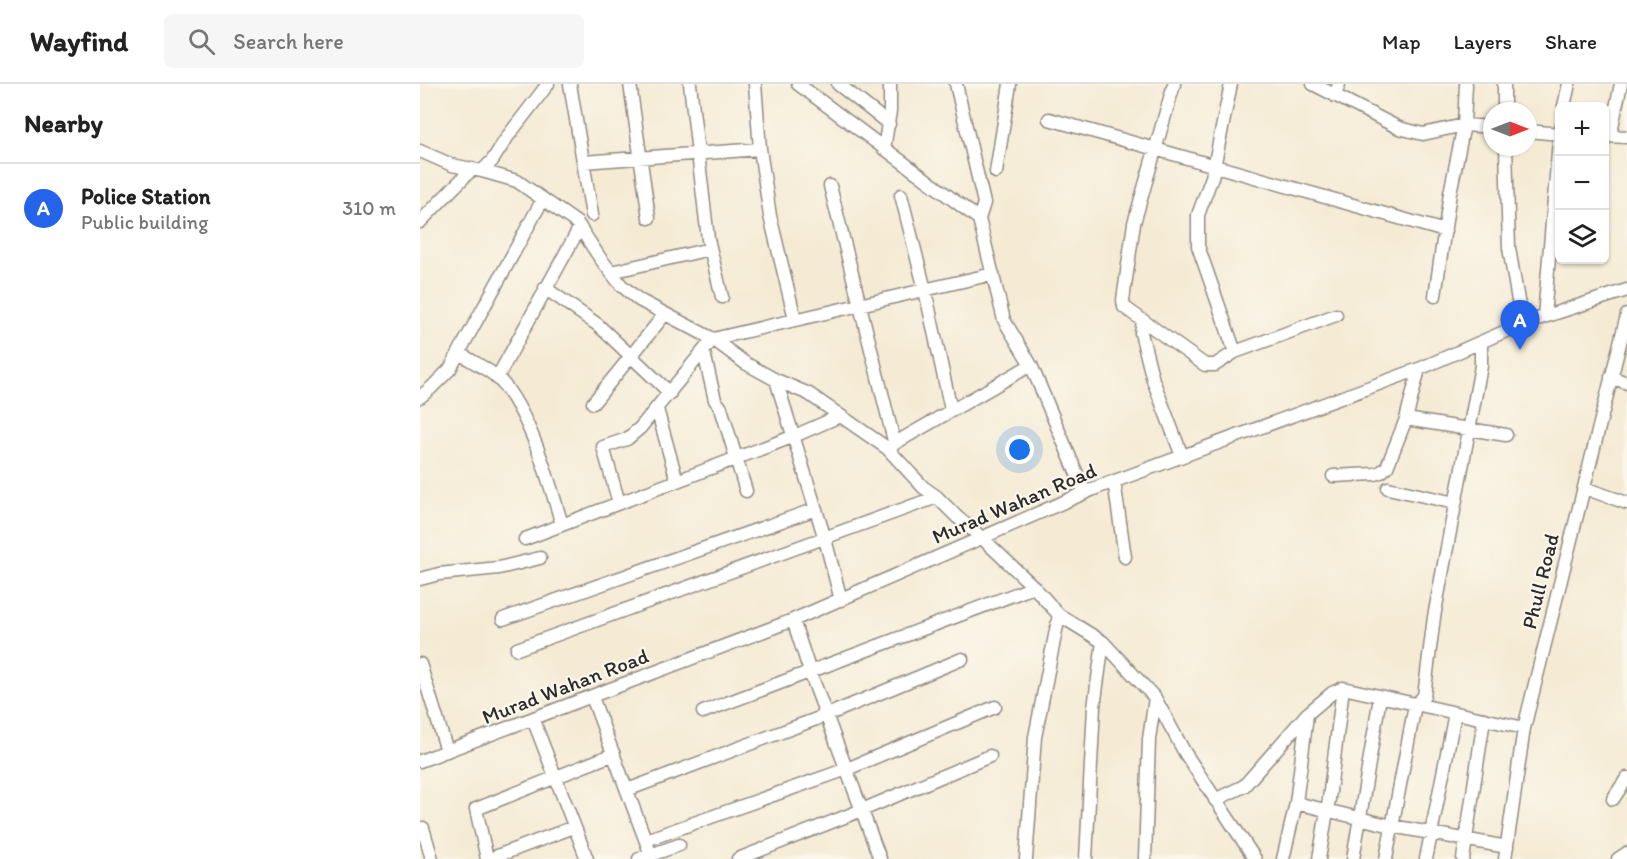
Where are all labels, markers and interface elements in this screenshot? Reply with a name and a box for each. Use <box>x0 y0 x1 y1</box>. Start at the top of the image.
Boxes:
search box <box>164 14 584 68</box>
text: Wayfind <box>30 24 128 58</box>
icon: search <box>185 25 218 58</box>
text: Search here <box>233 28 344 55</box>
text: Map <box>1382 29 1421 54</box>
text: Layers <box>1454 29 1512 54</box>
text: Share <box>1545 29 1597 54</box>
north arrow <box>1483 102 1537 156</box>
map controls <box>1555 102 1609 264</box>
button: + <box>1555 102 1609 156</box>
text: Nearby <box>24 107 103 139</box>
button: − <box>1555 156 1609 210</box>
text: Police Station <box>81 183 210 210</box>
text: A <box>37 196 50 220</box>
text: 310 m <box>342 196 396 220</box>
text: Public building <box>81 210 208 234</box>
button: layers <box>1555 210 1609 264</box>
pin: A <box>1500 300 1540 350</box>
your location <box>1005 435 1034 464</box>
street label: Murad Wahan Road <box>928 457 1100 549</box>
street label: Phull Road <box>1516 530 1564 631</box>
street label: Murad Wahan Road <box>478 643 652 729</box>

